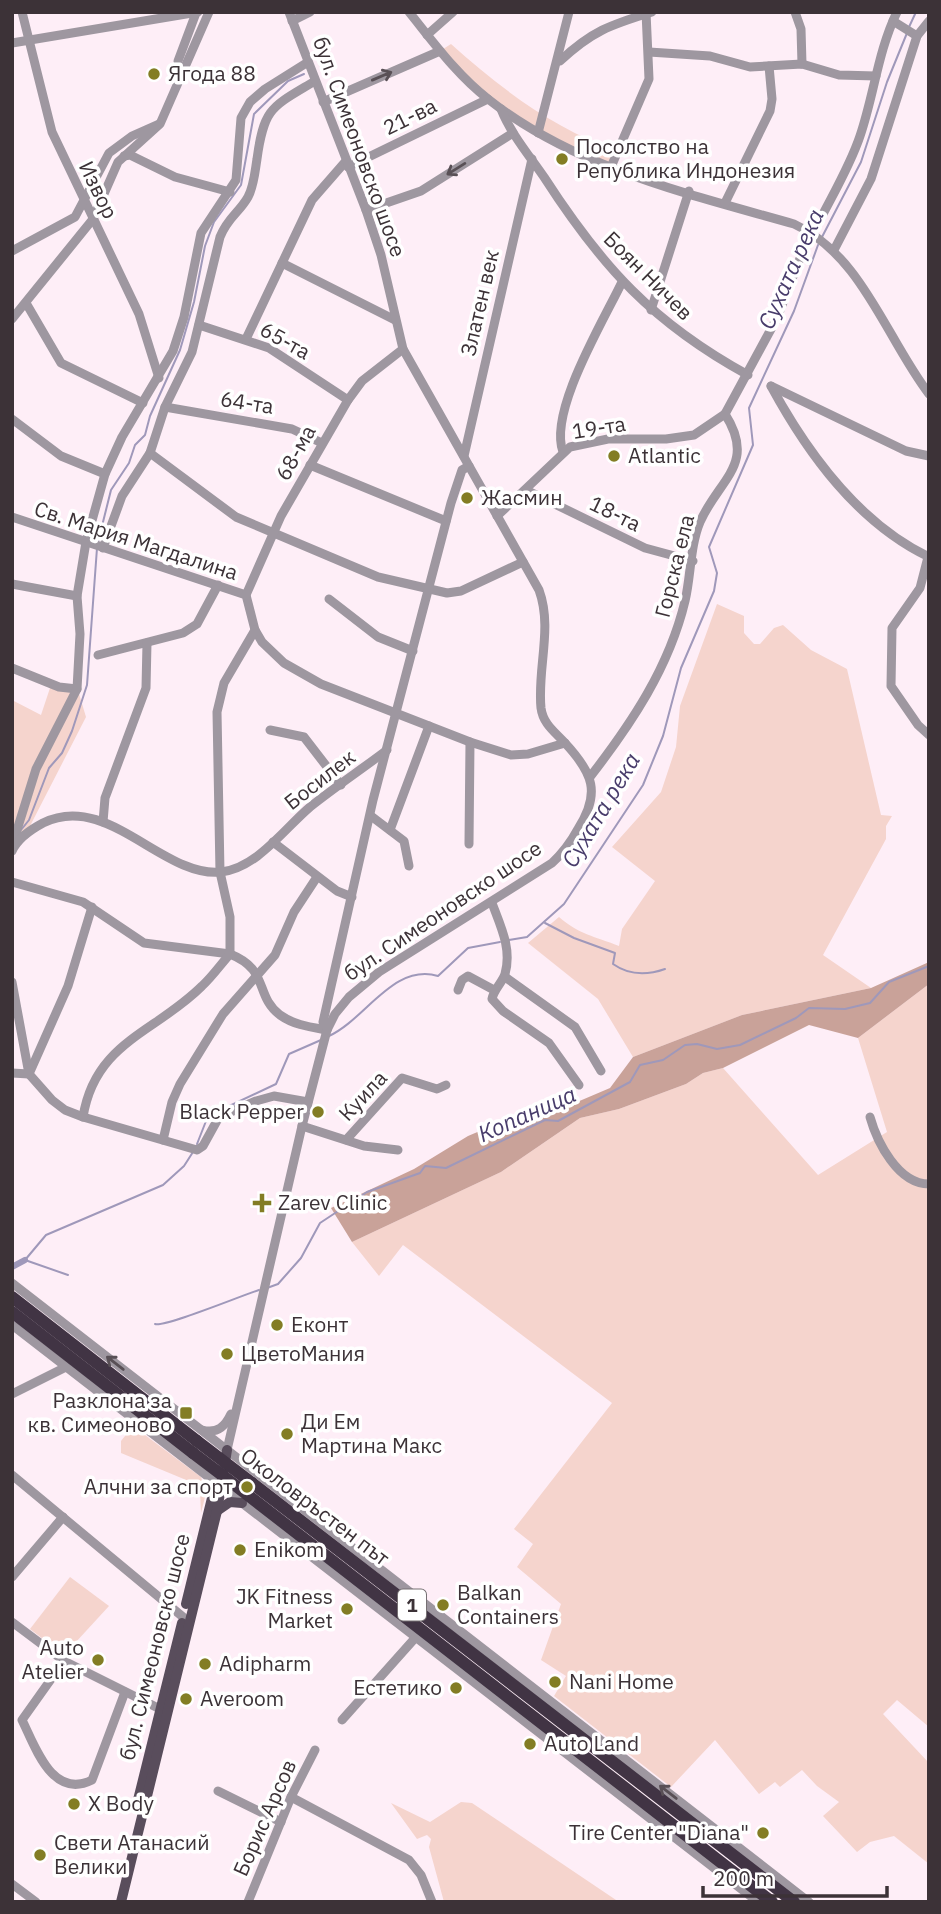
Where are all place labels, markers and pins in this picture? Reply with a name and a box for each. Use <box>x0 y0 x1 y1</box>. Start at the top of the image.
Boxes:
place label: Ягода 88 <box>168 59 256 87</box>
marker: Ягода 88 <box>146 66 162 82</box>
place label: Посолство на Република Индонезия <box>576 132 795 184</box>
marker: Посолство на Република Индонезия <box>554 151 570 167</box>
place label: Atlantic <box>628 441 701 469</box>
marker: Atlantic <box>606 448 622 464</box>
place label: Жасмин <box>481 483 563 511</box>
marker: Жасмин <box>459 490 475 506</box>
place label: Black Pepper <box>179 1097 304 1125</box>
marker: Black Pepper <box>310 1104 326 1120</box>
place label: Zarev Clinic <box>278 1188 387 1216</box>
marker: Zarev Clinic <box>252 1193 272 1213</box>
place label: Еконт <box>291 1310 349 1338</box>
marker: Еконт <box>269 1317 285 1333</box>
place label: ЦветоМания <box>241 1339 365 1367</box>
marker: ЦветоМания <box>219 1346 235 1362</box>
place label: Разклона за кв. Симеоново <box>28 1386 172 1438</box>
marker: Разклона за кв. Симеоново <box>178 1405 194 1421</box>
place label: Ди Ем Мартина Макс <box>301 1407 442 1459</box>
marker: Ди Ем Мартина Макс <box>279 1426 295 1442</box>
place label: Алчни за спорт <box>84 1472 233 1500</box>
marker: Алчни за спорт <box>239 1479 255 1495</box>
place label: Enikom <box>254 1535 324 1563</box>
marker: Enikom <box>232 1542 248 1558</box>
place label: Balkan Containers <box>457 1578 559 1630</box>
place label: JK Fitness Market <box>236 1582 333 1634</box>
marker: Balkan Containers <box>435 1597 451 1613</box>
marker: JK Fitness Market <box>339 1601 355 1617</box>
place label: Auto Atelier <box>22 1633 84 1685</box>
place label: Adipharm <box>219 1649 311 1677</box>
marker: Auto Atelier <box>90 1652 106 1668</box>
marker: Adipharm <box>197 1656 213 1672</box>
place label: Nani Home <box>569 1667 674 1695</box>
place label: Естетико <box>353 1673 442 1701</box>
marker: Nani Home <box>547 1674 563 1690</box>
marker: Естетико <box>448 1680 464 1696</box>
place label: Averoom <box>200 1684 284 1712</box>
marker: Averoom <box>178 1691 194 1707</box>
place label: Auto Land <box>544 1729 639 1757</box>
marker: Auto Land <box>522 1736 538 1752</box>
place label: X Body <box>88 1789 154 1817</box>
marker: X Body <box>66 1796 82 1812</box>
place label: Tire Center "Diana" <box>569 1818 749 1846</box>
marker: Tire Center "Diana" <box>755 1825 771 1841</box>
place label: Свети Атанасий Велики <box>54 1828 210 1880</box>
marker: Свети Атанасий Велики <box>32 1847 48 1863</box>

